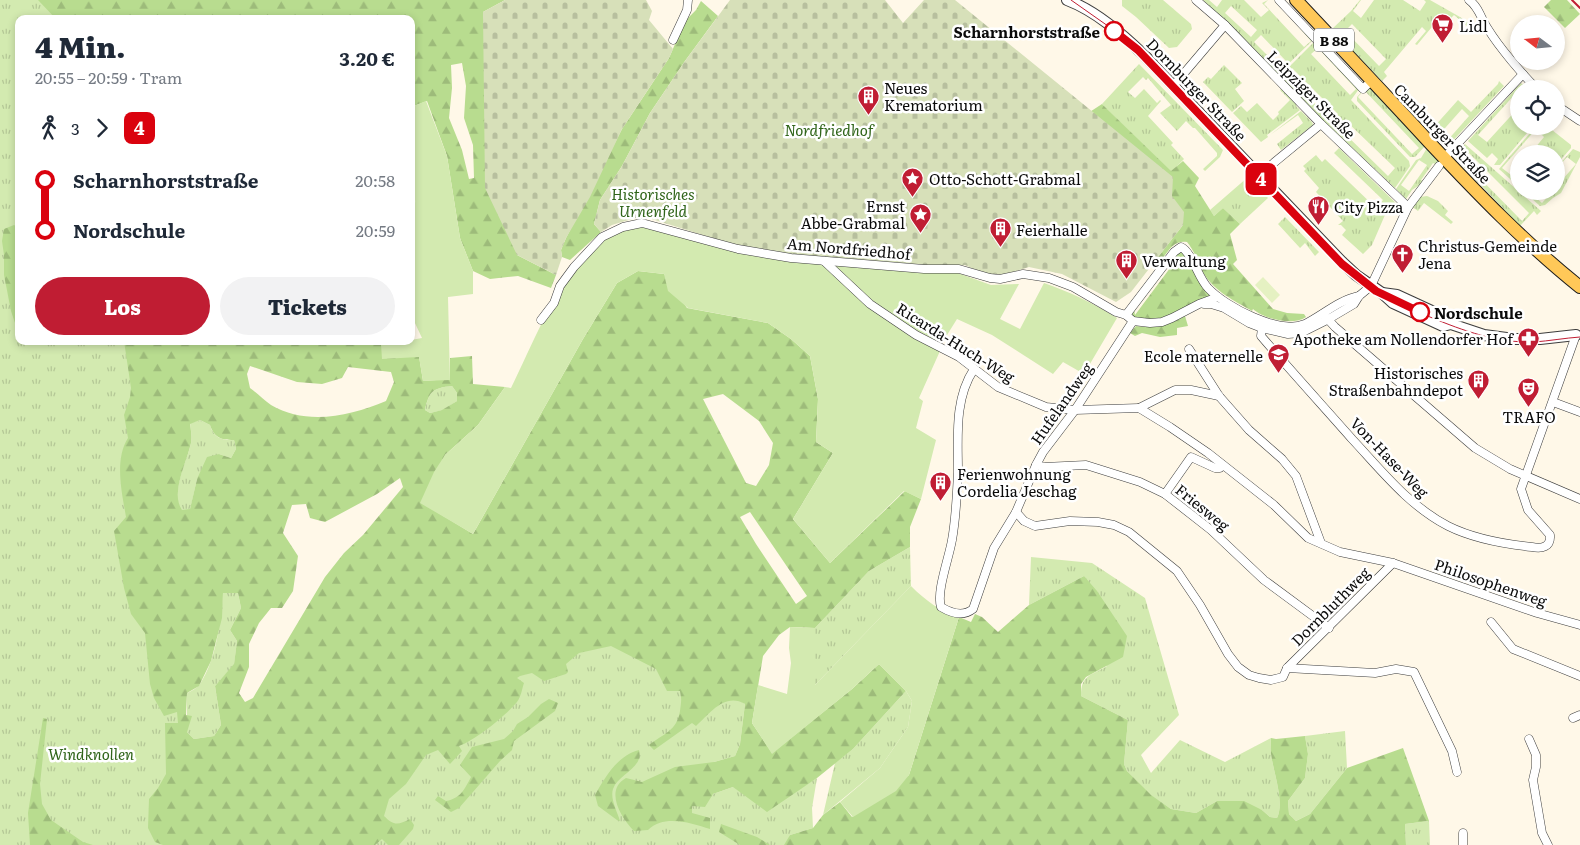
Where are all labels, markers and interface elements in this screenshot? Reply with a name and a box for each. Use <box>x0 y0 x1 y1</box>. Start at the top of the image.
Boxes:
supermarket icon: Lidl <box>1431 13 1455 44</box>
place label: Lidl <box>1459 14 1488 37</box>
north arrow <box>1510 15 1565 70</box>
map controls <box>1510 15 1565 200</box>
place label: Scharnhorststraße <box>954 20 1100 43</box>
marker: Scharnhorststraße <box>1104 21 1124 41</box>
text: 4 Min. <box>35 25 126 67</box>
road number: B 88 <box>1314 28 1354 52</box>
street label: Dornburger Straße <box>1142 32 1253 146</box>
text: 3.20 € <box>339 44 395 72</box>
street label: Leipziger Straße <box>1262 44 1362 144</box>
text: 20:55 – 20:59 · Tram <box>35 65 182 89</box>
place label: Neues Krematorium <box>884 76 983 116</box>
street label: Camburger Straße <box>1389 78 1497 188</box>
button: locate <box>1510 80 1565 135</box>
building icon: Neues Krematorium <box>856 84 880 115</box>
icon: walk <box>35 114 63 142</box>
icon: forward <box>88 114 116 142</box>
text: 4 <box>134 114 145 141</box>
text: 3 <box>71 116 80 140</box>
park label: Nordfriedhof <box>784 118 876 141</box>
button: layers <box>1510 145 1565 200</box>
line badge: 4 <box>1245 163 1277 195</box>
text: 4 <box>1256 165 1266 192</box>
text: Scharnhorststraße <box>73 166 258 194</box>
place icon: Otto-Schott-Grabmal <box>901 166 925 197</box>
place label: Otto-Schott-Grabmal <box>929 167 1081 190</box>
text: 20:58 <box>355 168 395 192</box>
park label: Historisches Urnenfeld <box>611 182 695 222</box>
place label: Ernst Abbe-Grabmal <box>801 194 905 234</box>
restaurant icon: City Pizza <box>1306 194 1330 225</box>
place label: City Pizza <box>1334 195 1404 218</box>
place icon: Ernst Abbe-Grabmal <box>909 202 933 233</box>
text: Nordschule <box>73 216 185 244</box>
building icon: Feierhalle <box>988 217 1012 248</box>
text: 20:59 <box>356 218 395 242</box>
place label: Feierhalle <box>1016 218 1088 241</box>
street label: Am Nordfriedhof <box>786 231 913 265</box>
place label: Christus-Gemeinde Jena <box>1418 234 1557 274</box>
church icon: Christus-Gemeinde Jena <box>1390 242 1414 273</box>
building icon: Verwaltung <box>1114 248 1138 279</box>
place label: Verwaltung <box>1142 249 1226 272</box>
button: Los <box>35 277 210 335</box>
button: Tickets <box>220 277 395 335</box>
street label: Ricarda-Huch-Weg <box>892 296 1020 388</box>
place label: Nordschule <box>1434 301 1523 324</box>
marker: Nordschule <box>1410 302 1430 322</box>
pharmacy icon: Apotheke am Nollendorfer Hof <box>1517 326 1541 357</box>
place label: Apotheke am Nollendorfer Hof <box>1293 327 1514 350</box>
school or university icon: Ecole maternelle <box>1267 343 1291 374</box>
place label: Ecole maternelle <box>1144 344 1263 367</box>
street label: Hufelandweg <box>1024 357 1098 449</box>
place label: Historisches Straßenbahndepot <box>1329 361 1463 401</box>
building icon: Historisches Straßenbahndepot <box>1467 369 1491 400</box>
theatre icon: TRAFO <box>1517 376 1541 407</box>
place label: TRAFO <box>1502 405 1556 428</box>
street label: Von-Hase-Weg <box>1345 411 1435 503</box>
place label: Ferienwohnung Cordelia Jeschag <box>957 462 1077 502</box>
building icon: Ferienwohnung Cordelia Jeschag <box>929 470 953 501</box>
street label: Friesweg <box>1171 478 1236 537</box>
street label: Philosophenweg <box>1432 552 1551 612</box>
street label: Dornbluthweg <box>1285 561 1375 651</box>
park label: Windknollen <box>48 742 134 765</box>

